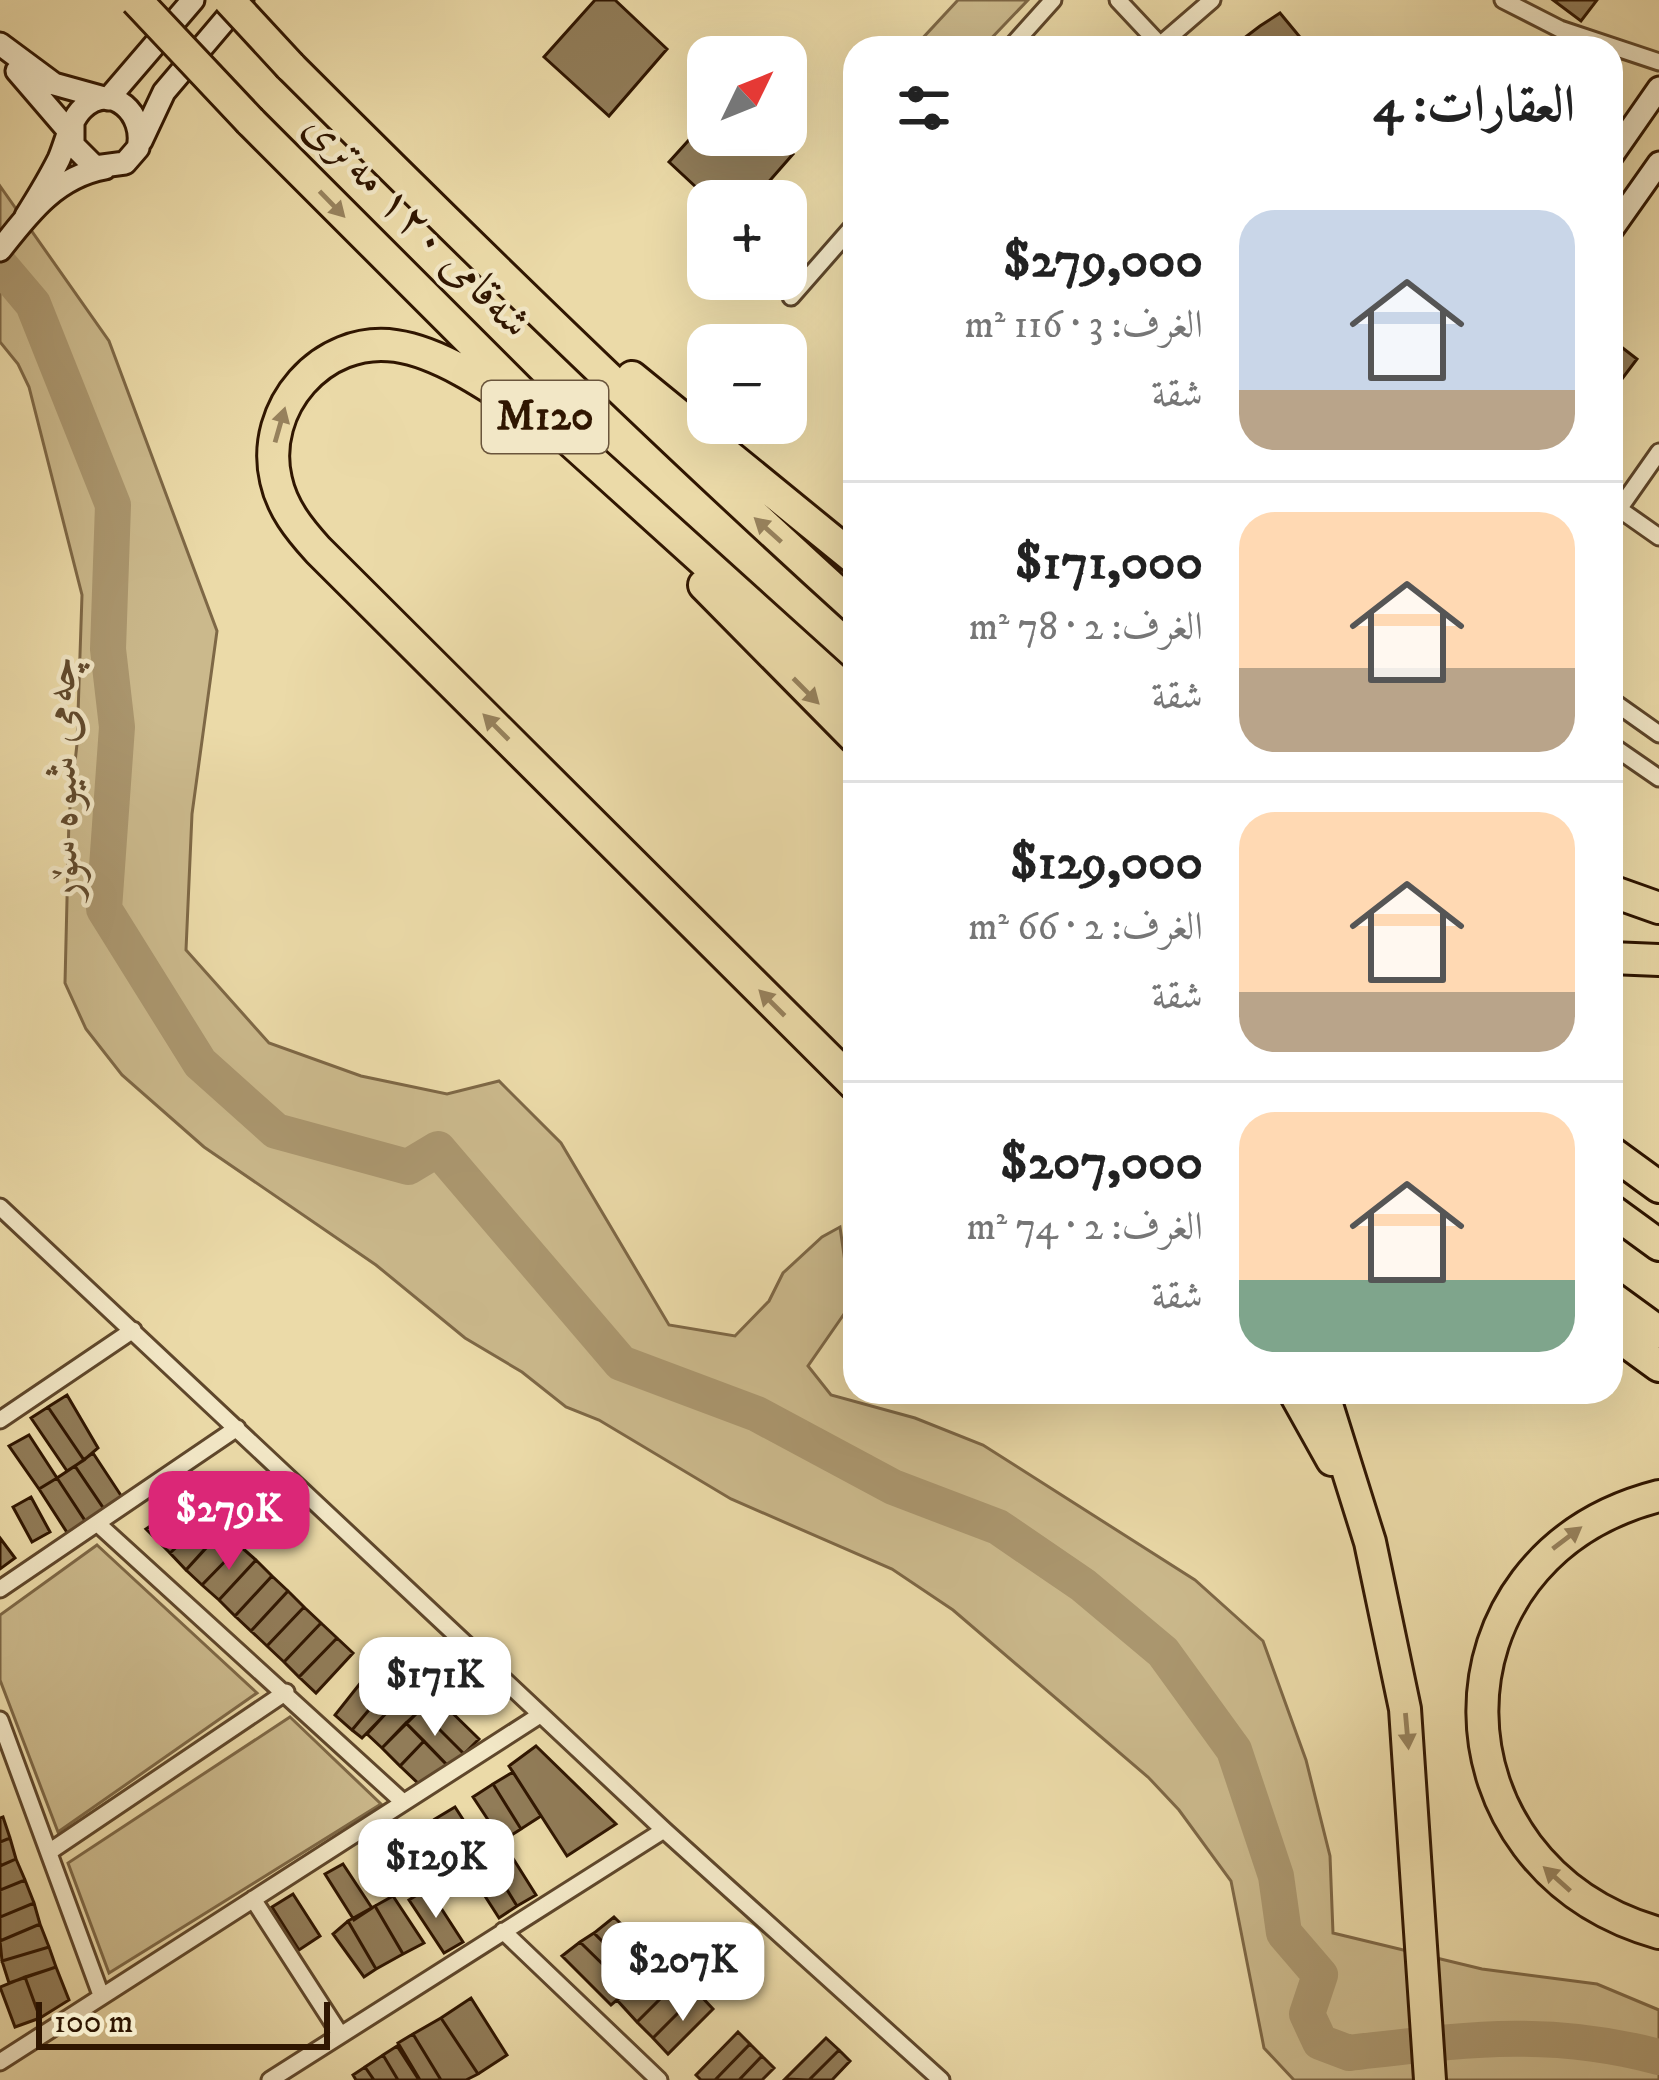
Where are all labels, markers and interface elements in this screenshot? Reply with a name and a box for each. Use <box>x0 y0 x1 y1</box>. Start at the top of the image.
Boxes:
north arrow <box>687 36 807 156</box>
map controls <box>687 36 807 444</box>
text: العقارات: 4 <box>1373 74 1575 138</box>
icon: filters <box>891 75 957 141</box>
street label: شەقامی ١٢٠ مەتری <box>291 99 543 351</box>
button: + <box>687 180 807 300</box>
one-way arrow <box>318 190 346 218</box>
text: $279,000 <box>1003 229 1203 293</box>
icon: home <box>1335 258 1479 402</box>
text: الغرف: 3 · 116 m² <box>965 301 1203 350</box>
button: − <box>687 324 807 444</box>
text: شقة <box>1151 370 1203 419</box>
road number: M120 <box>482 381 608 453</box>
one-way arrow <box>271 406 290 443</box>
one-way arrow <box>754 517 783 544</box>
text: $171,000 <box>1015 531 1203 595</box>
icon: home <box>1335 560 1479 704</box>
text: الغرف: 2 · 78 m² <box>969 603 1203 652</box>
water label: چەمی شیوە سۆر <box>30 654 94 905</box>
text: شقة <box>1151 672 1203 721</box>
one-way arrow <box>792 677 820 705</box>
one-way arrow <box>482 713 510 741</box>
text: $129,000 <box>1010 831 1203 895</box>
icon: home <box>1335 860 1479 1004</box>
text: الغرف: 2 · 66 m² <box>968 903 1203 952</box>
text: شقة <box>1151 972 1203 1021</box>
one-way arrow <box>758 989 786 1017</box>
text: $207,000 <box>1000 1131 1203 1195</box>
icon: home <box>1335 1160 1479 1304</box>
text: الغرف: 2 · 74 m² <box>966 1203 1203 1252</box>
text: شقة <box>1151 1272 1203 1321</box>
pin: $279K <box>145 1471 313 1573</box>
text: $279K <box>176 1485 282 1534</box>
one-way arrow <box>1552 1526 1583 1551</box>
pin: $171K <box>351 1637 519 1739</box>
text: $171K <box>386 1651 484 1700</box>
one-way arrow <box>1398 1713 1417 1750</box>
pin: $129K <box>352 1819 520 1921</box>
text: $129K <box>385 1833 487 1882</box>
one-way arrow <box>1543 1866 1572 1893</box>
pin: $207K <box>599 1922 767 2024</box>
text: $207K <box>628 1936 738 1985</box>
scale bar <box>36 1996 330 2049</box>
text: 100 m <box>54 2002 133 2043</box>

